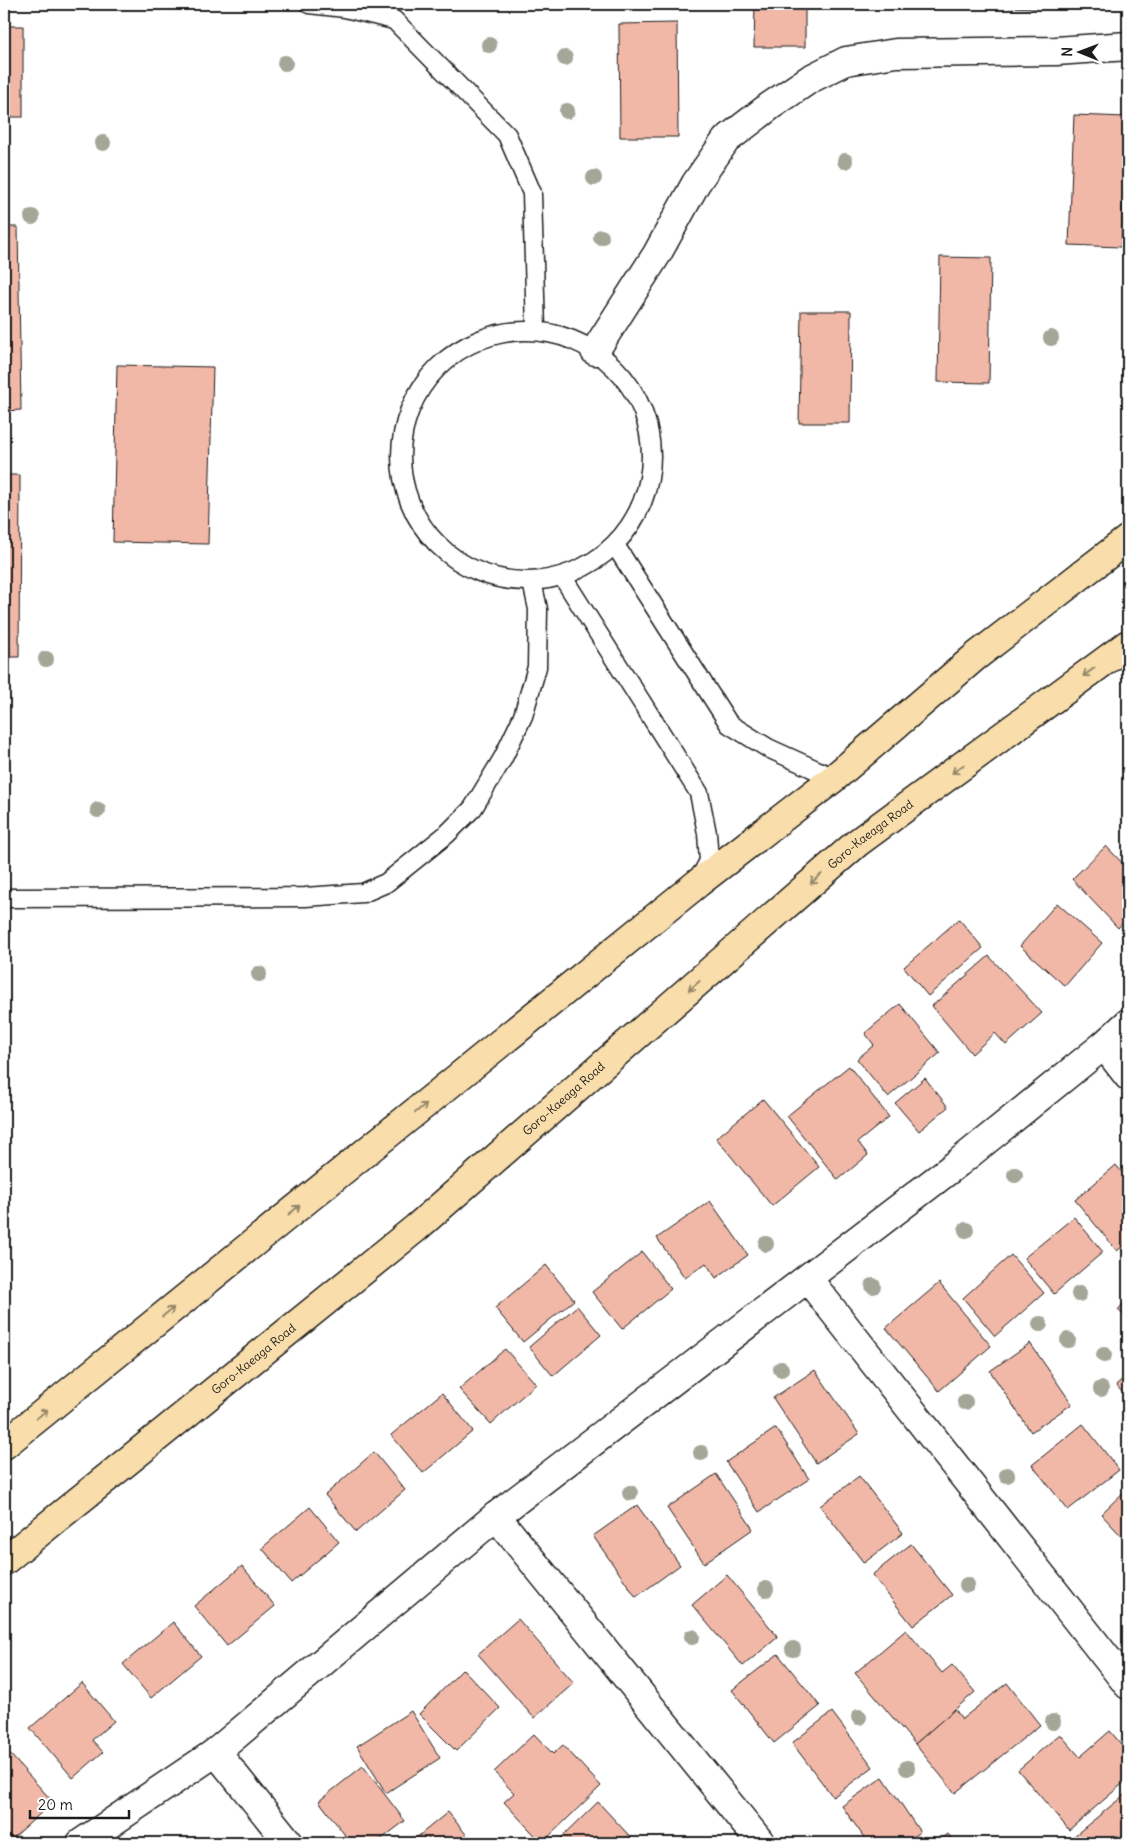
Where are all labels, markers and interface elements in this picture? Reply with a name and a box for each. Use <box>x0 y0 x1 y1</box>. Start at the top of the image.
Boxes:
north arrow <box>1054 28 1104 78</box>
text: N <box>1058 47 1076 57</box>
one-way arrow <box>1083 667 1096 678</box>
one-way arrow <box>951 764 965 774</box>
street label: Goro-Kaeaga Road <box>824 796 916 872</box>
one-way arrow <box>810 873 823 884</box>
one-way arrow <box>687 980 700 992</box>
street label: Goro-Kaeaga Road <box>519 1059 608 1138</box>
one-way arrow <box>414 1102 427 1113</box>
one-way arrow <box>287 1205 300 1216</box>
one-way arrow <box>161 1307 174 1318</box>
street label: Goro-Kaeaga Road <box>208 1320 299 1397</box>
one-way arrow <box>35 1409 48 1420</box>
scale bar <box>30 1787 129 1819</box>
text: 20 m <box>38 1795 73 1814</box>

